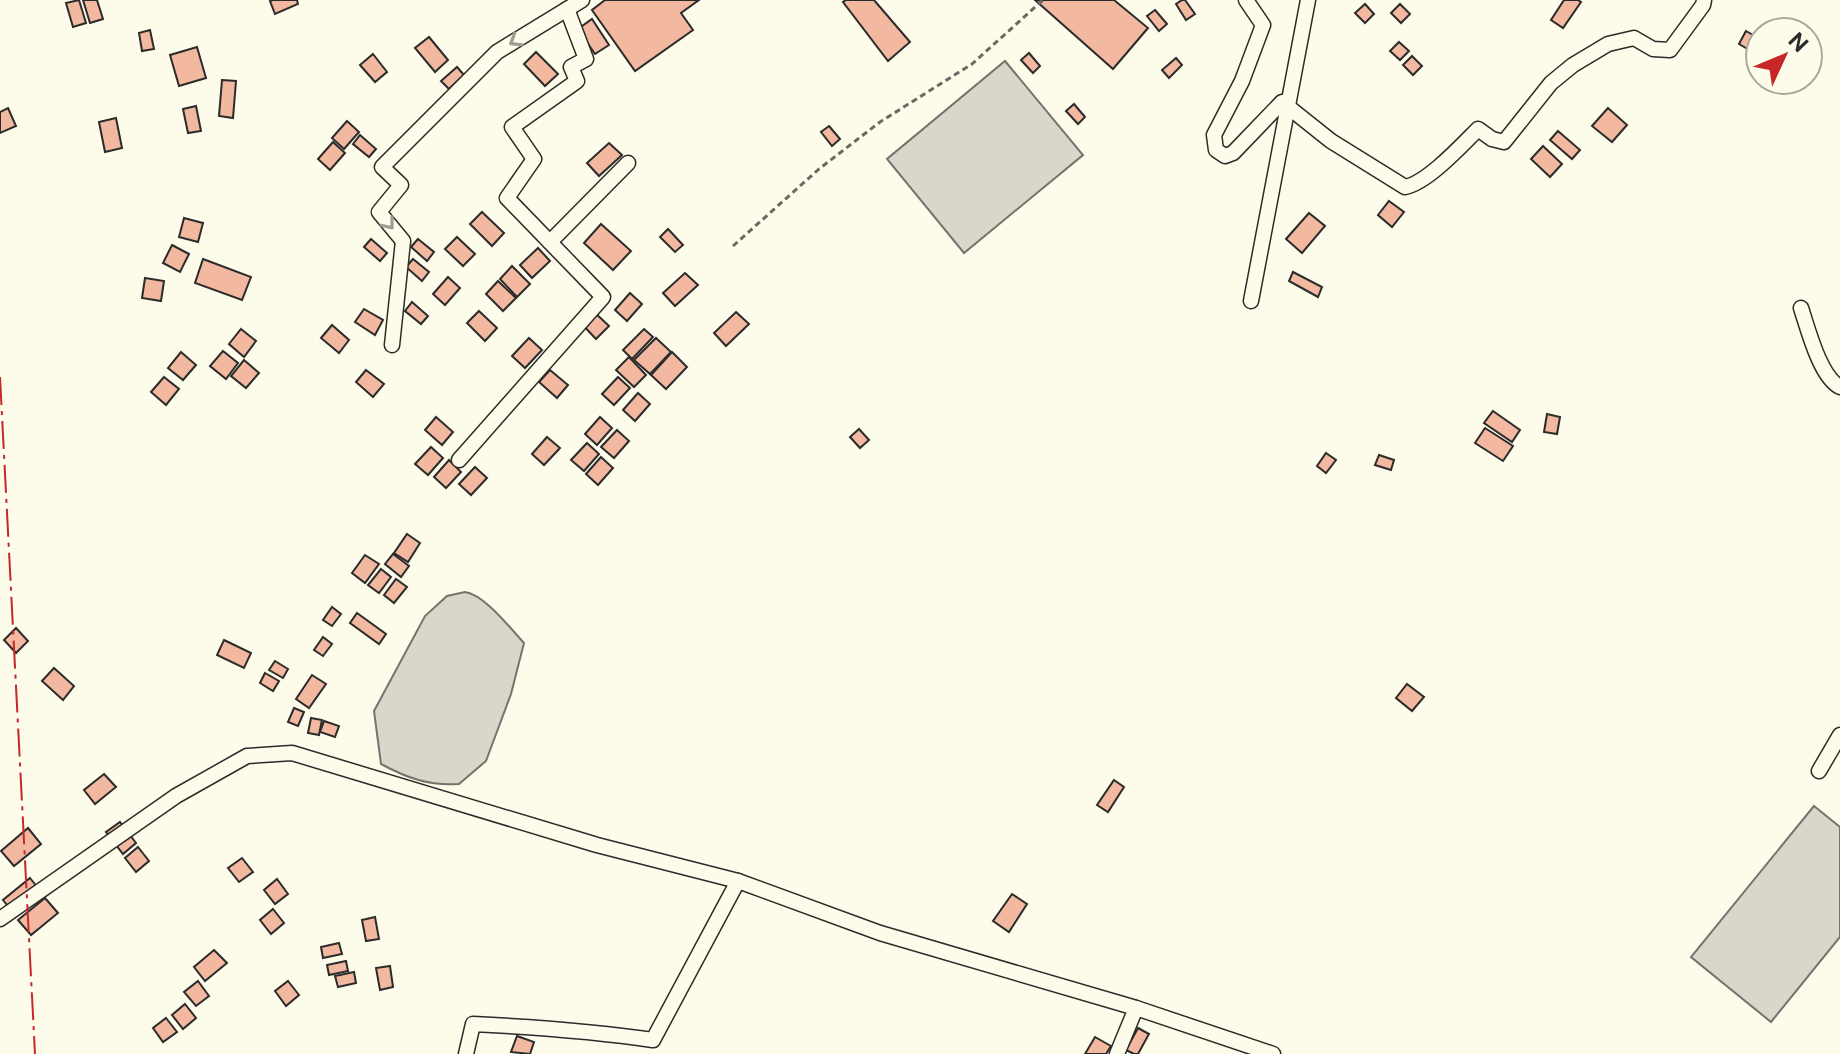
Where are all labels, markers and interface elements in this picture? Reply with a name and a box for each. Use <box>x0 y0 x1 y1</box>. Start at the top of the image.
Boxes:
north arrow <box>1744 16 1824 96</box>
text: N <box>1783 27 1814 57</box>
one-way arrow <box>509 31 524 47</box>
one-way arrow <box>379 215 394 229</box>

